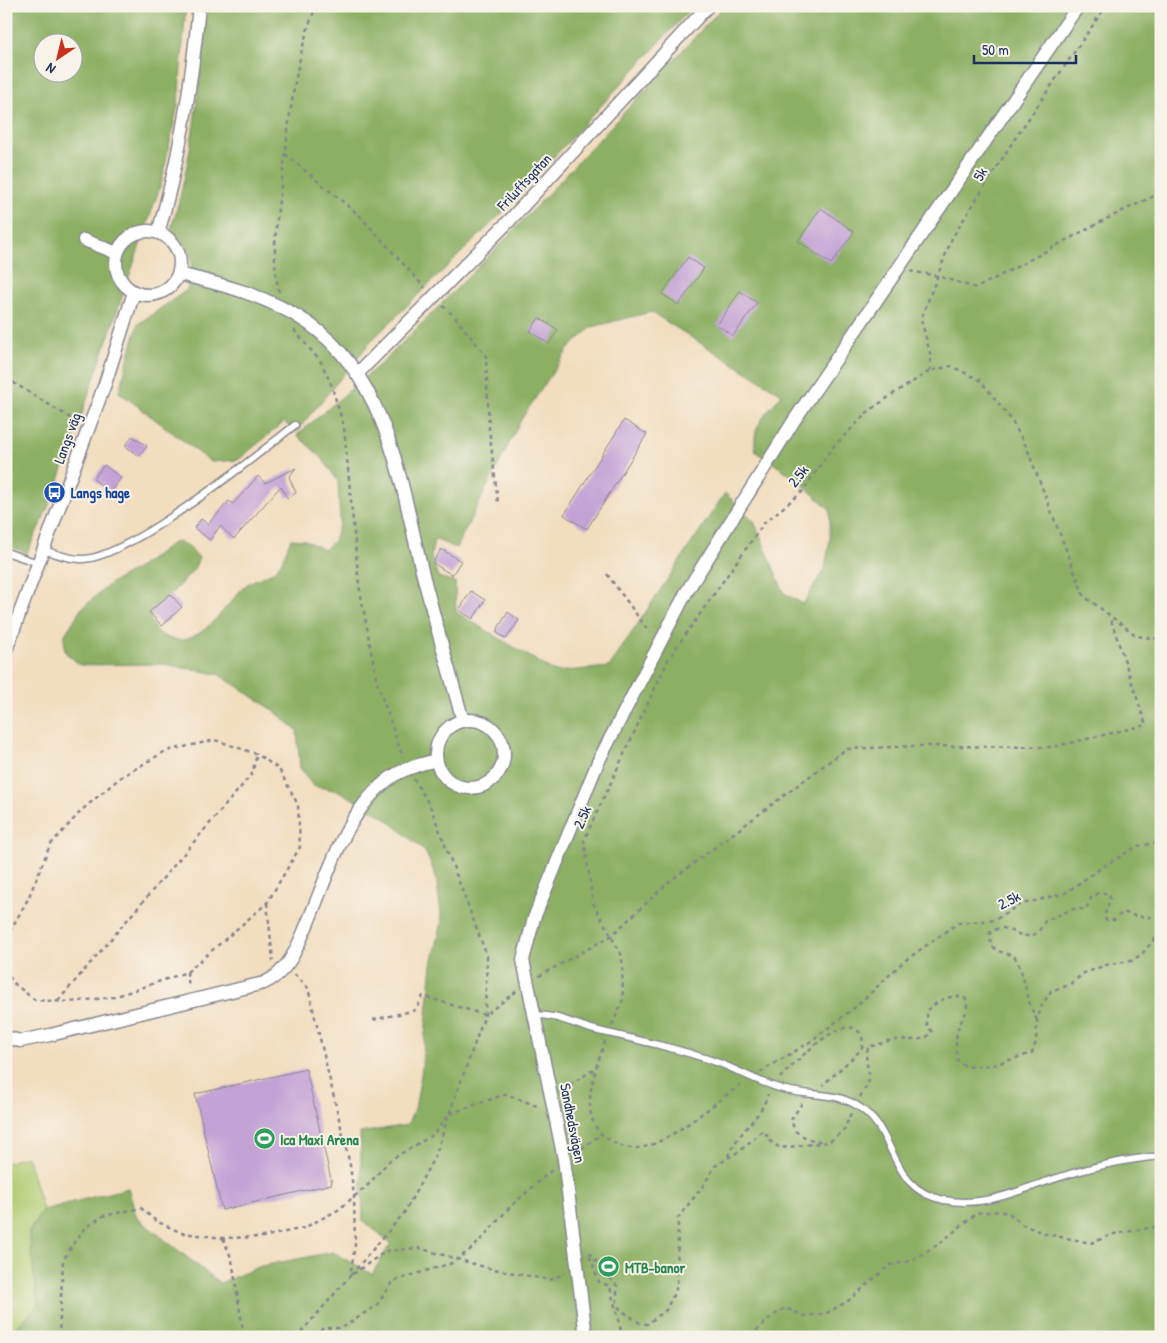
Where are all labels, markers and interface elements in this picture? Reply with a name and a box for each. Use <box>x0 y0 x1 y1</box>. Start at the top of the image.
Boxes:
north arrow <box>32 32 82 82</box>
scale bar <box>974 32 1077 64</box>
text: 50 m <box>982 39 1009 60</box>
text: N <box>41 59 59 79</box>
street label: Friluftsgatan <box>491 149 556 216</box>
street label: 5k <box>968 163 992 185</box>
street label: Langs väg <box>48 409 86 466</box>
street label: 2.5k <box>783 461 813 491</box>
bus stop icon: Langs hage <box>43 480 67 504</box>
place label: Langs hage <box>71 482 130 504</box>
street label: 2.5k <box>568 802 596 832</box>
street label: 2.5k <box>994 885 1024 915</box>
street label: Sandhedsvägen <box>555 1081 591 1165</box>
sports icon: Ica Maxi Arena <box>252 1127 276 1151</box>
place label: Ica Maxi Arena <box>280 1129 359 1150</box>
sports icon: MTB-banor <box>597 1255 621 1279</box>
place label: MTB-banor <box>625 1257 685 1278</box>

